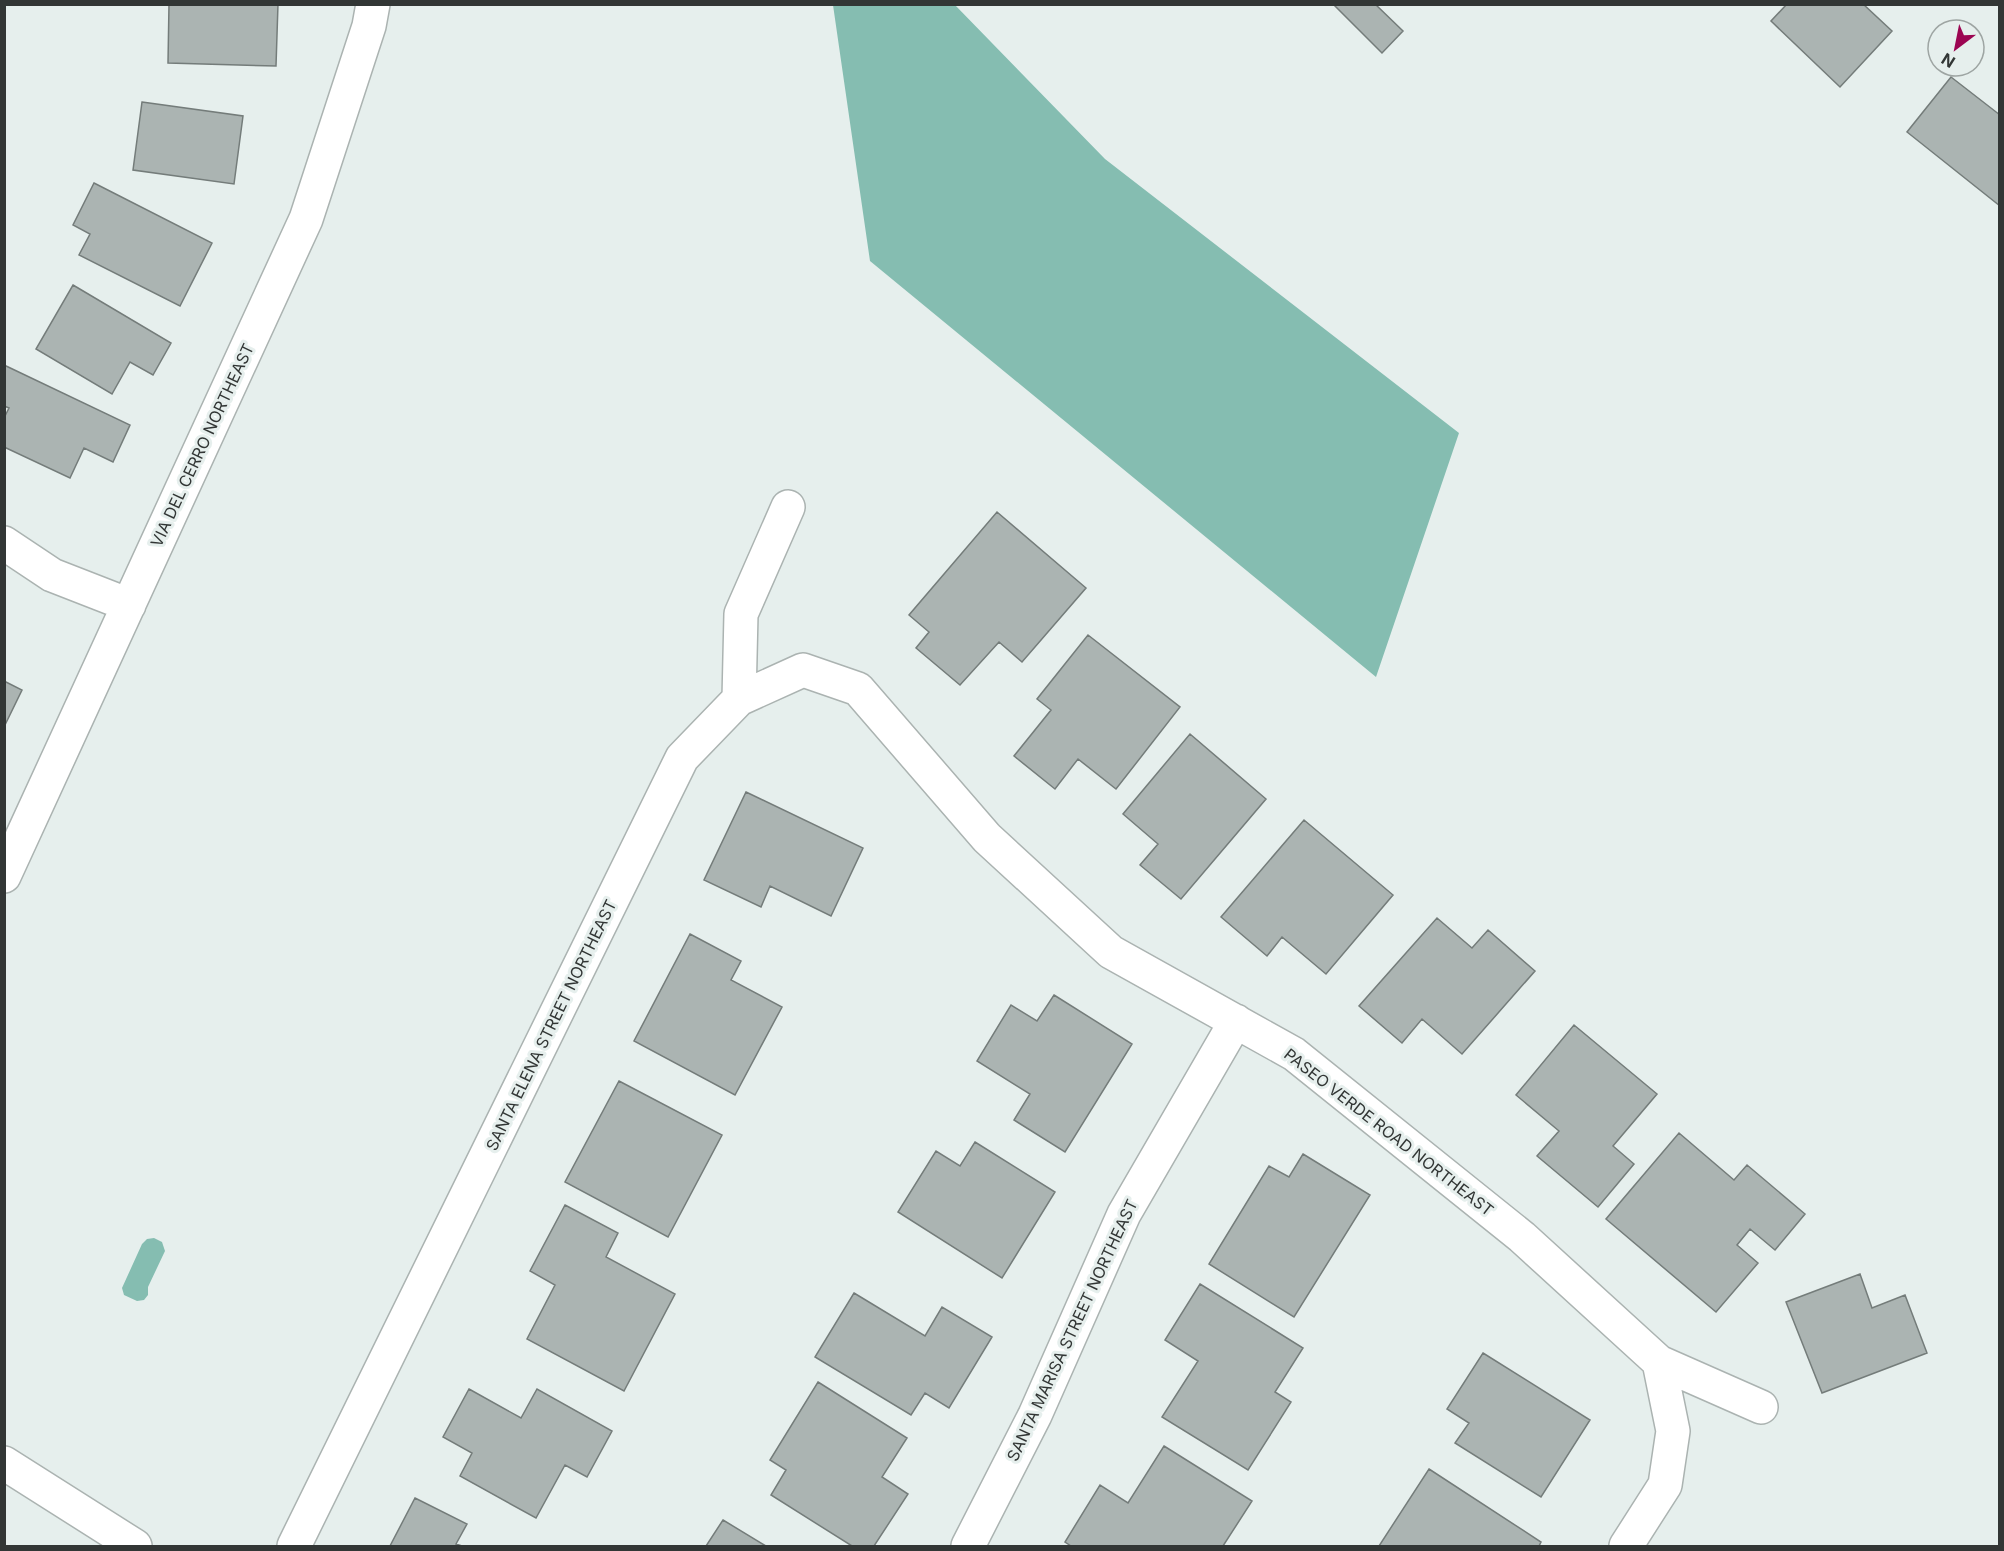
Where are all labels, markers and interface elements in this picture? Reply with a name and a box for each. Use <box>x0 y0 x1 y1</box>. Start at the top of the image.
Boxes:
north arrow <box>1926 18 1986 78</box>
text: N <box>1938 49 1959 72</box>
street label: VIA DEL CERRO NORTHEAST <box>146 340 258 550</box>
street label: SANTA ELENA STREET NORTHEAST <box>481 896 621 1154</box>
street label: PASEO VERDE ROAD NORTHEAST <box>1280 1044 1498 1220</box>
street label: SANTA MARISA STREET NORTHEAST <box>1002 1196 1142 1464</box>

